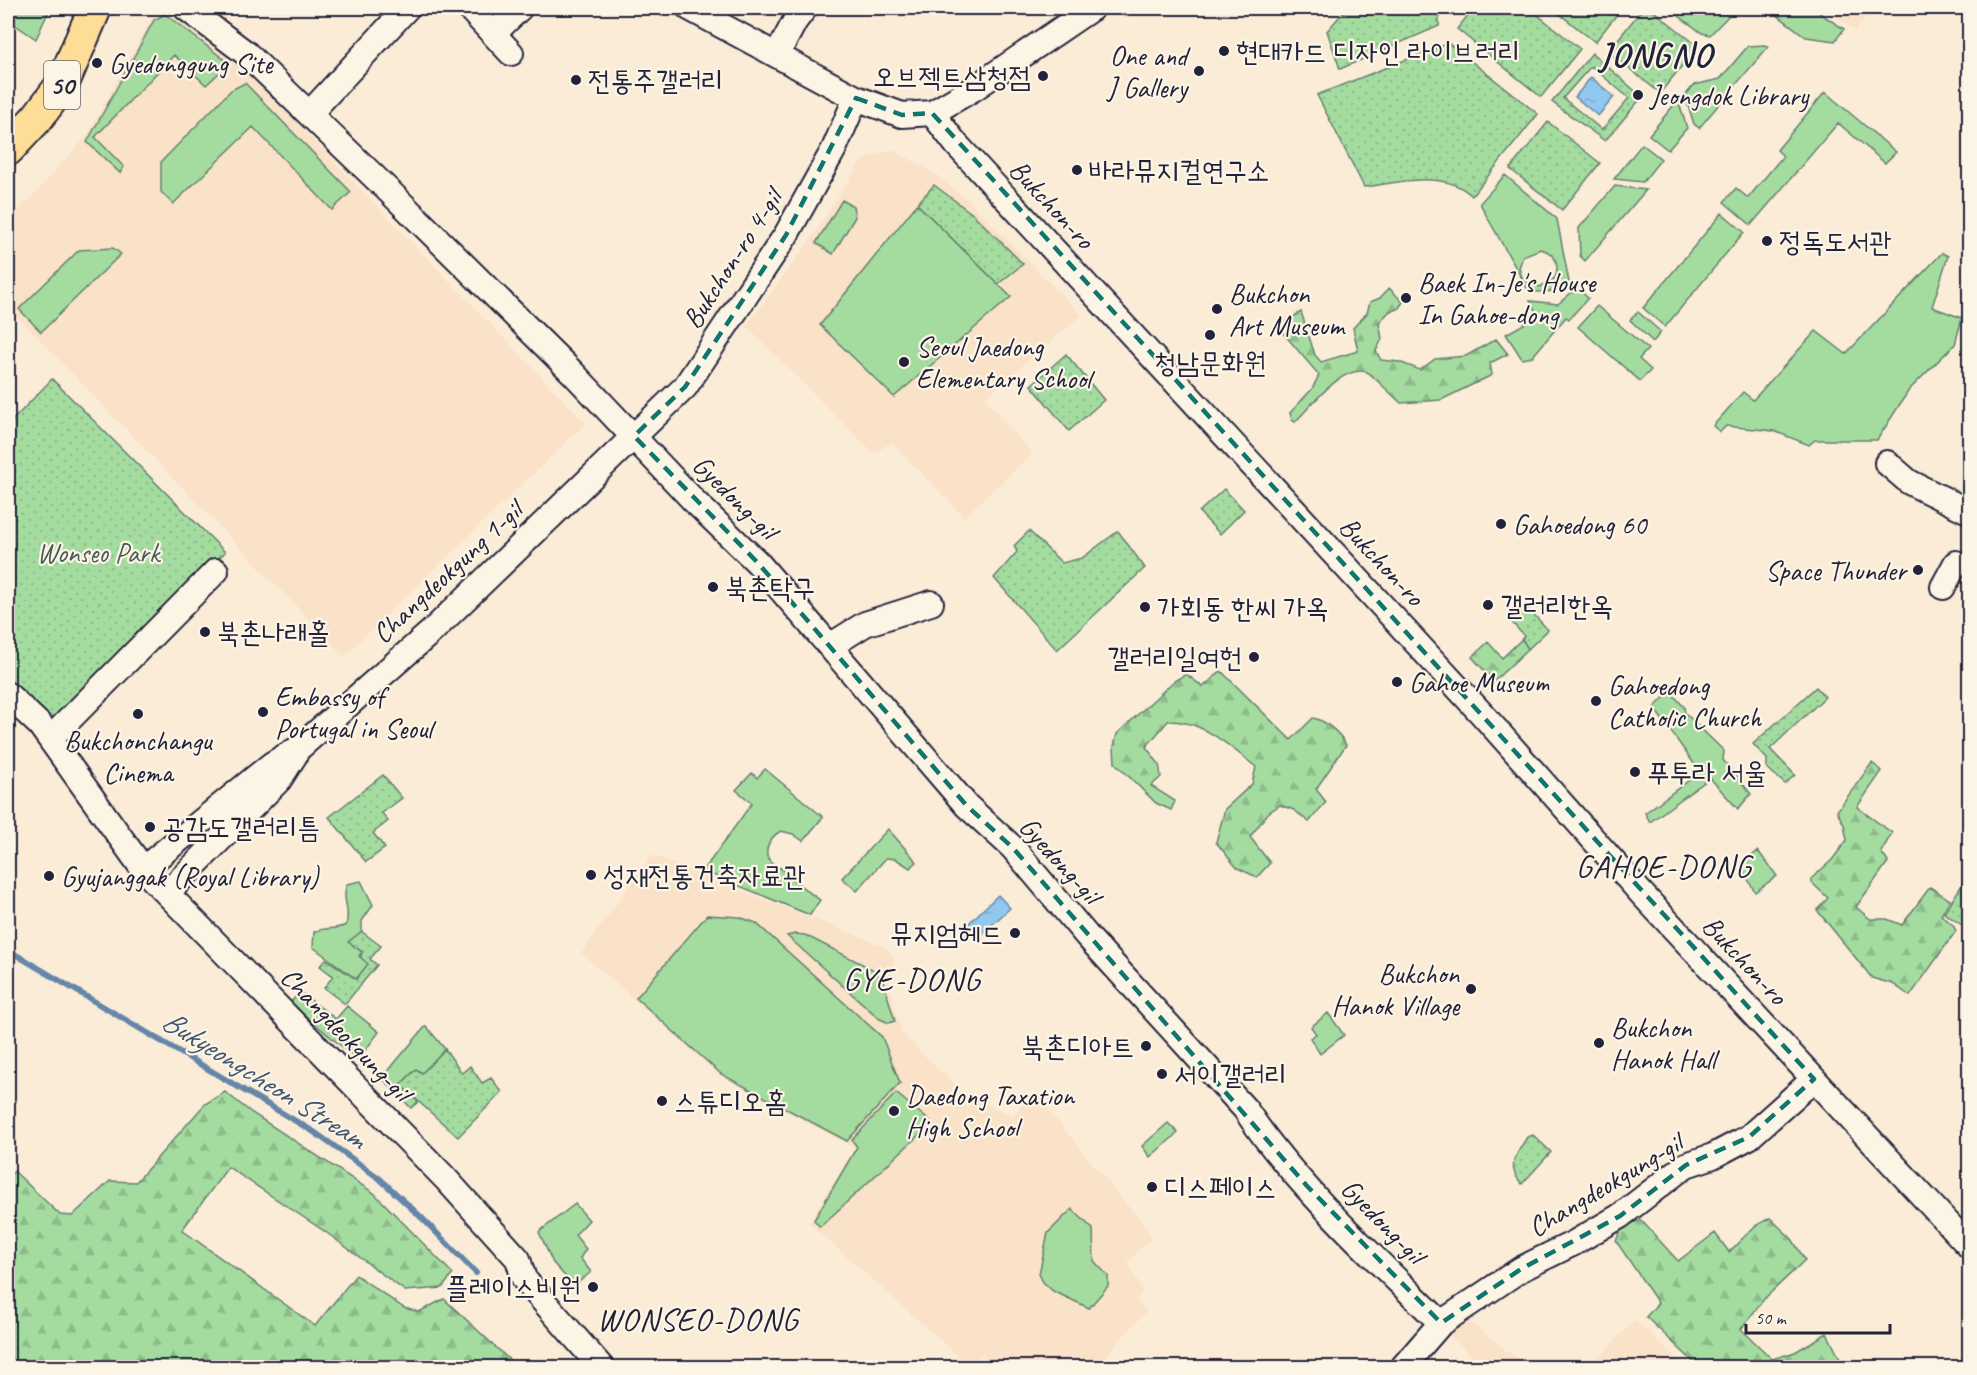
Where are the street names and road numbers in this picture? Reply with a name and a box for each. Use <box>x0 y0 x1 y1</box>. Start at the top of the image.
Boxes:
road number: 50 <box>44 61 80 109</box>
street label: Bukchon-ro <box>1002 152 1104 258</box>
street label: Bukchon-ro 4-gil <box>674 179 793 335</box>
street label: Gyedong-gil <box>685 447 788 550</box>
street label: Changdeokgung 1-gil <box>365 490 533 651</box>
street label: Bukchon-ro <box>1332 509 1434 615</box>
street label: Gyedong-gil <box>1012 809 1112 915</box>
street label: Bukchon-ro <box>1695 908 1797 1014</box>
street label: Changdeokgung-gil <box>273 959 422 1112</box>
street label: Changdeokgung-gil <box>1522 1123 1693 1245</box>
street label: Gyedong-gil <box>1334 1171 1436 1275</box>

